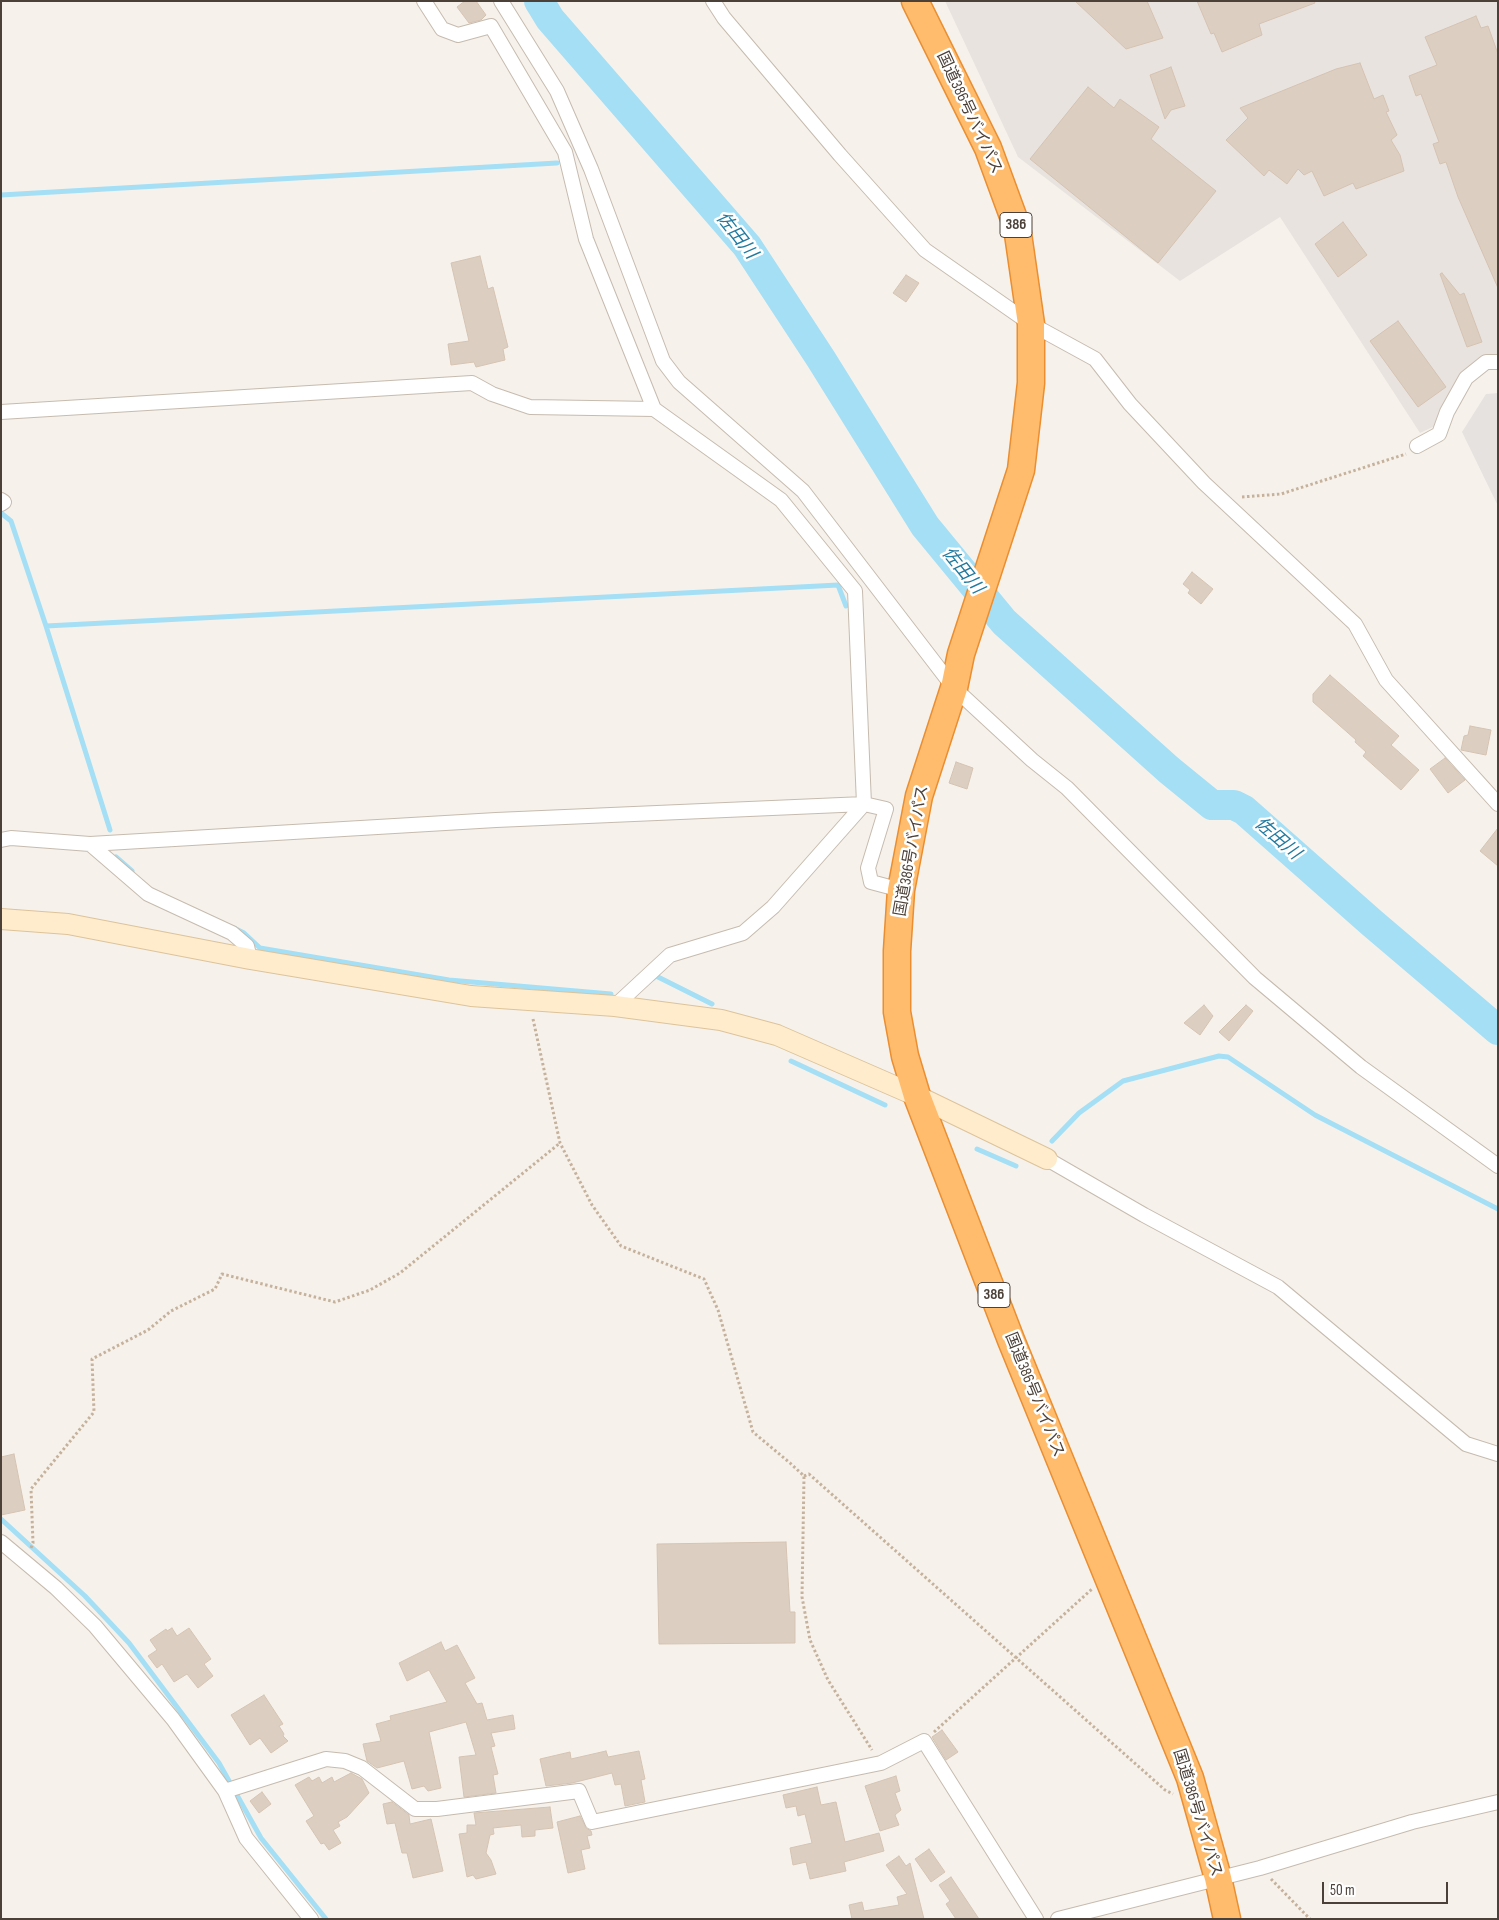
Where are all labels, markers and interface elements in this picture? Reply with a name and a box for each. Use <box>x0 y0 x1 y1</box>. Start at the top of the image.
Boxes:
street label: 国道386号バイパス <box>932 49 1006 177</box>
water label: 佐田川 <box>711 208 761 264</box>
road number: 386 <box>1000 212 1032 238</box>
water label: 佐田川 <box>937 543 987 599</box>
street label: 国道386号バイパス <box>891 784 933 918</box>
water label: 佐田川 <box>1250 813 1304 865</box>
road number: 386 <box>978 1282 1010 1308</box>
street label: 国道386号バイパス <box>1000 1330 1068 1460</box>
street label: 国道386号バイパス <box>1168 1747 1226 1879</box>
scale bar <box>1324 1872 1450 1904</box>
text: 50 m <box>1330 1881 1355 1900</box>

